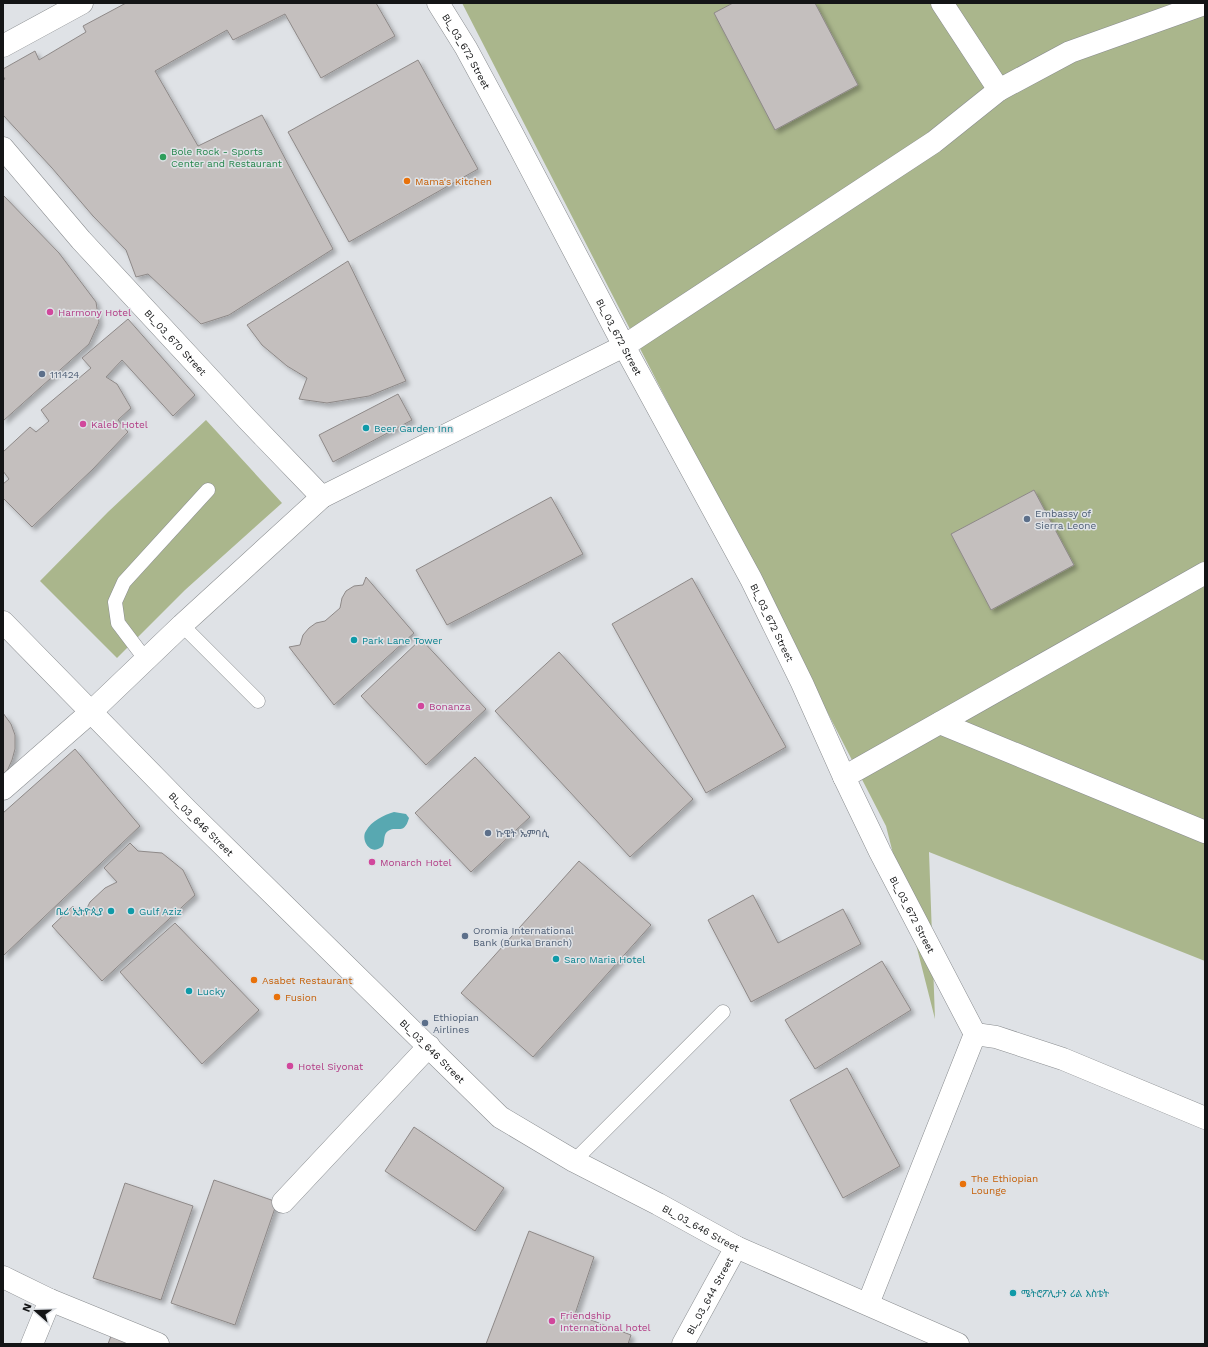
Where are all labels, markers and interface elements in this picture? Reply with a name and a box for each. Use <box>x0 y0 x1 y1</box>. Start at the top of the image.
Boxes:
street label: BL_03_672 Street <box>440 12 493 92</box>
place label: Bole Rock - Sports Center and Restaurant <box>171 146 283 169</box>
marker: Bole Rock - Sports Center and Restaurant <box>158 152 168 162</box>
marker: Mama's Kitchen <box>402 176 412 186</box>
place label: Mama's Kitchen <box>415 176 492 187</box>
street label: BL_03_672 Street <box>594 297 644 378</box>
marker: Harmony Hotel <box>45 307 55 317</box>
place label: Harmony Hotel <box>58 307 131 318</box>
street label: BL_03_670 Street <box>142 307 209 378</box>
marker: 111424 <box>37 369 47 379</box>
place label: 111424 <box>50 369 79 380</box>
marker: Kaleb Hotel <box>78 419 88 429</box>
place label: Kaleb Hotel <box>91 419 148 430</box>
marker: Beer Garden Inn <box>361 423 371 433</box>
place label: Beer Garden Inn <box>374 423 453 434</box>
place label: Embassy of Sierra Leone <box>1035 508 1096 531</box>
marker: Embassy of Sierra Leone <box>1022 514 1032 524</box>
street label: BL_03_672 Street <box>748 582 796 664</box>
marker: Park Lane Tower <box>349 635 359 645</box>
place label: Park Lane Tower <box>362 635 442 646</box>
marker: Bonanza <box>416 701 426 711</box>
place label: Bonanza <box>429 701 471 712</box>
street label: BL_03_646 Street <box>167 790 236 859</box>
marker: ኩዌት ኤምባሲ <box>483 828 493 838</box>
place label: ኩዌት ኤምባሲ <box>496 828 549 839</box>
marker: Monarch Hotel <box>367 857 377 867</box>
place label: Monarch Hotel <box>380 857 452 868</box>
street label: BL_03_672 Street <box>887 874 937 956</box>
place label: ቤሪ ኢትዮጲያ <box>56 906 103 917</box>
marker: ቤሪ ኢትዮጲያ <box>106 906 116 916</box>
marker: Gulf Aziz <box>126 906 136 916</box>
place label: Gulf Aziz <box>139 906 182 917</box>
place label: Oromia International Bank (Burka Branch) <box>473 925 574 948</box>
marker: Oromia International Bank (Burka Branch) <box>460 931 470 941</box>
marker: Saro Maria Hotel <box>551 954 561 964</box>
place label: Saro Maria Hotel <box>564 954 645 965</box>
marker: Asabet Restaurant <box>249 975 259 985</box>
place label: Asabet Restaurant <box>262 975 353 986</box>
marker: Lucky <box>184 986 194 996</box>
place label: Lucky <box>197 986 226 997</box>
marker: Fusion <box>272 992 282 1002</box>
place label: Fusion <box>285 992 317 1003</box>
place label: Ethiopian Airlines <box>433 1012 479 1035</box>
street label: BL_03_646 Street <box>398 1017 467 1086</box>
marker: Ethiopian Airlines <box>420 1018 430 1028</box>
marker: Hotel Siyonat <box>285 1061 295 1071</box>
place label: Hotel Siyonat <box>298 1061 364 1072</box>
place label: The Ethiopian Lounge <box>971 1173 1038 1196</box>
marker: The Ethiopian Lounge <box>958 1179 968 1189</box>
street label: BL_03_646 Street <box>660 1203 742 1254</box>
street label: BL_03_644 Street <box>684 1255 736 1336</box>
marker: ሜትሮፖሊታን ሪል እስቴት <box>1008 1288 1018 1298</box>
place label: ሜትሮፖሊታን ሪል እስቴት <box>1021 1288 1109 1299</box>
north arrow <box>16 1291 56 1331</box>
text: N <box>20 1302 35 1314</box>
place label: Friendship International hotel <box>560 1310 651 1333</box>
marker: Friendship International hotel <box>547 1316 557 1326</box>

